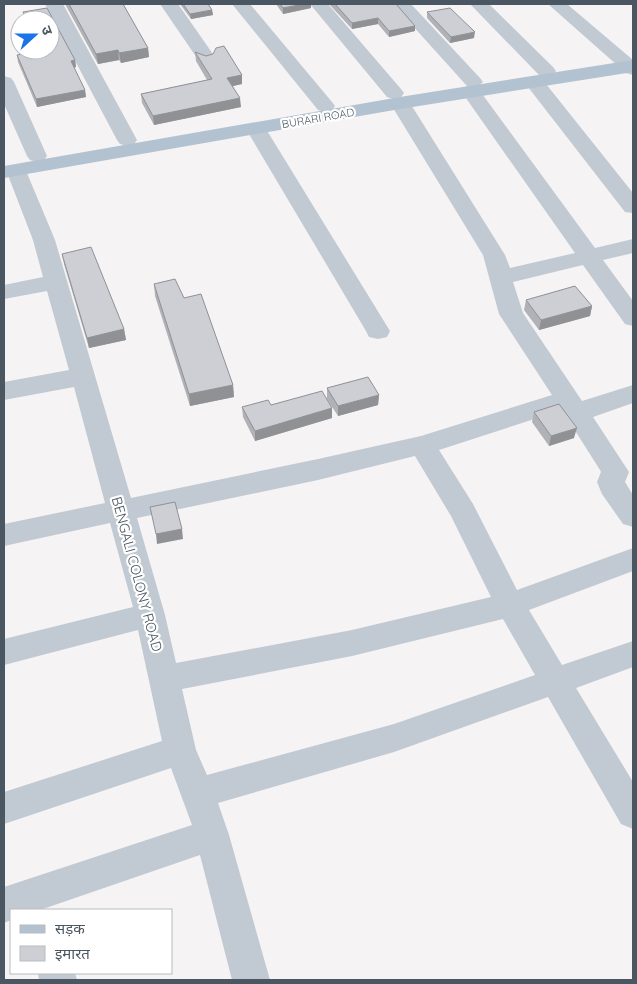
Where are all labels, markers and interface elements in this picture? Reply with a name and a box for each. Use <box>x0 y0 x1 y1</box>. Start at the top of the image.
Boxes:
north arrow <box>10 10 60 60</box>
text: उ <box>37 23 57 38</box>
street label: BURARI ROAD <box>281 105 355 131</box>
street label: BENGALI COLONY ROAD <box>108 495 166 653</box>
legend <box>10 909 172 974</box>
text: सड़क <box>55 919 85 938</box>
text: इमारत <box>55 944 90 963</box>

